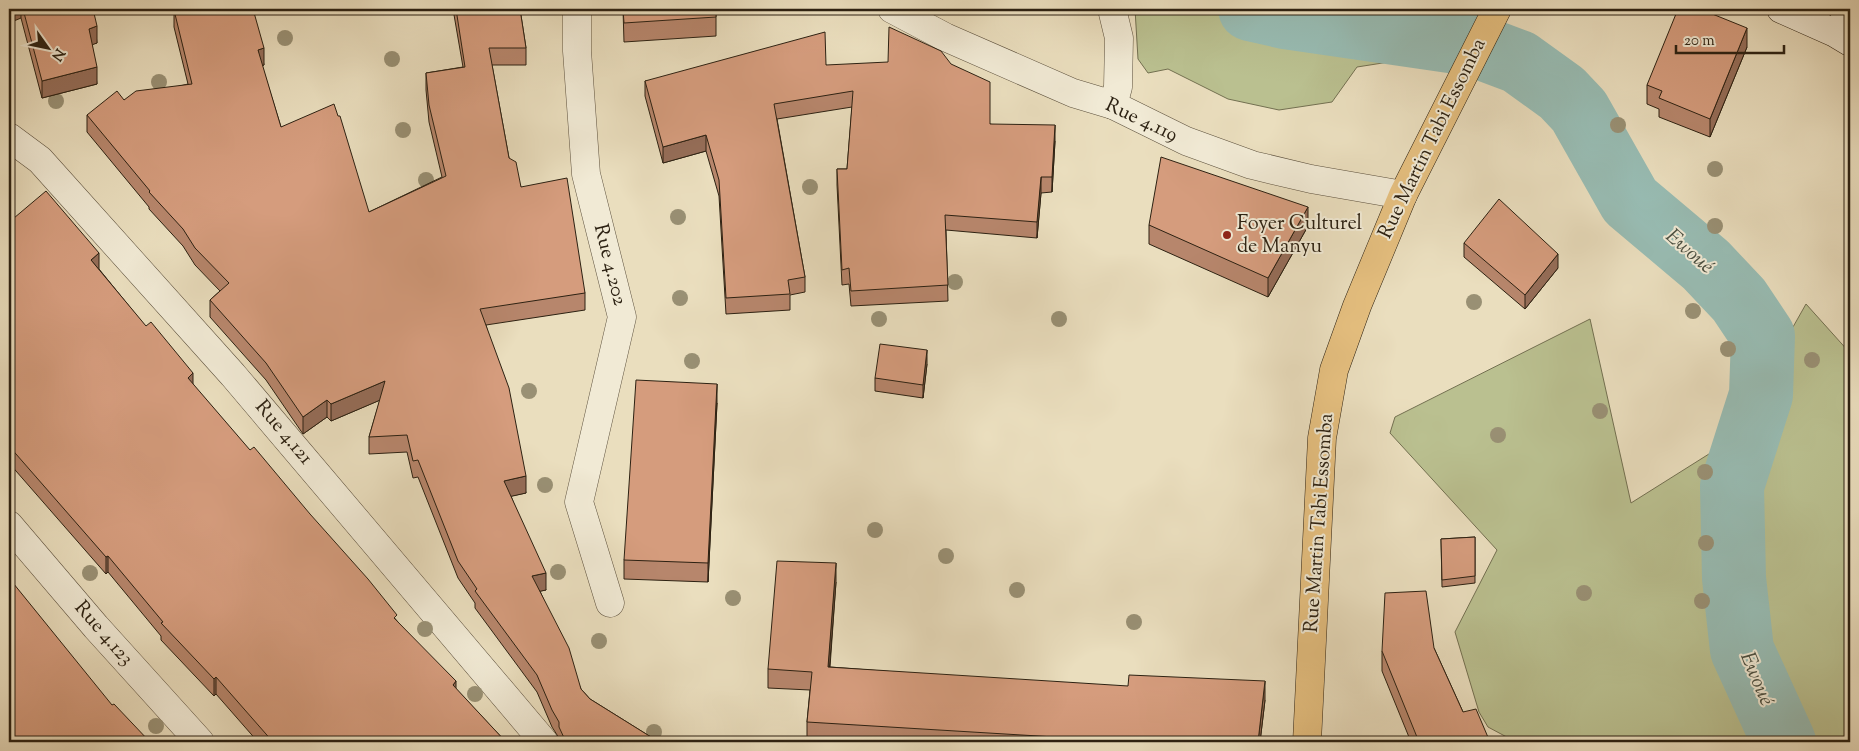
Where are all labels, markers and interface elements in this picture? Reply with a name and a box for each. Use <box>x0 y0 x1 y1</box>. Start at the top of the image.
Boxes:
north arrow <box>22 22 72 72</box>
scale bar <box>1676 22 1784 54</box>
text: 20 m <box>1684 31 1715 52</box>
street label: Rue Martin Tabi Essomba <box>1372 34 1494 244</box>
text: N <box>46 44 69 64</box>
street label: Rue 4.119 <box>1100 92 1182 150</box>
place label: Foyer Culturel de Manyu <box>1237 210 1363 262</box>
street label: Rue 4.202 <box>585 221 633 309</box>
water label: Ewoué <box>1658 222 1720 282</box>
marker: Foyer Culturel de Manyu <box>1221 229 1233 241</box>
street label: Rue 4.121 <box>247 394 319 472</box>
street label: Rue Martin Tabi Essomba <box>1298 412 1342 634</box>
street label: Rue 4.123 <box>66 595 140 673</box>
water label: Ewoué <box>1731 647 1781 711</box>

